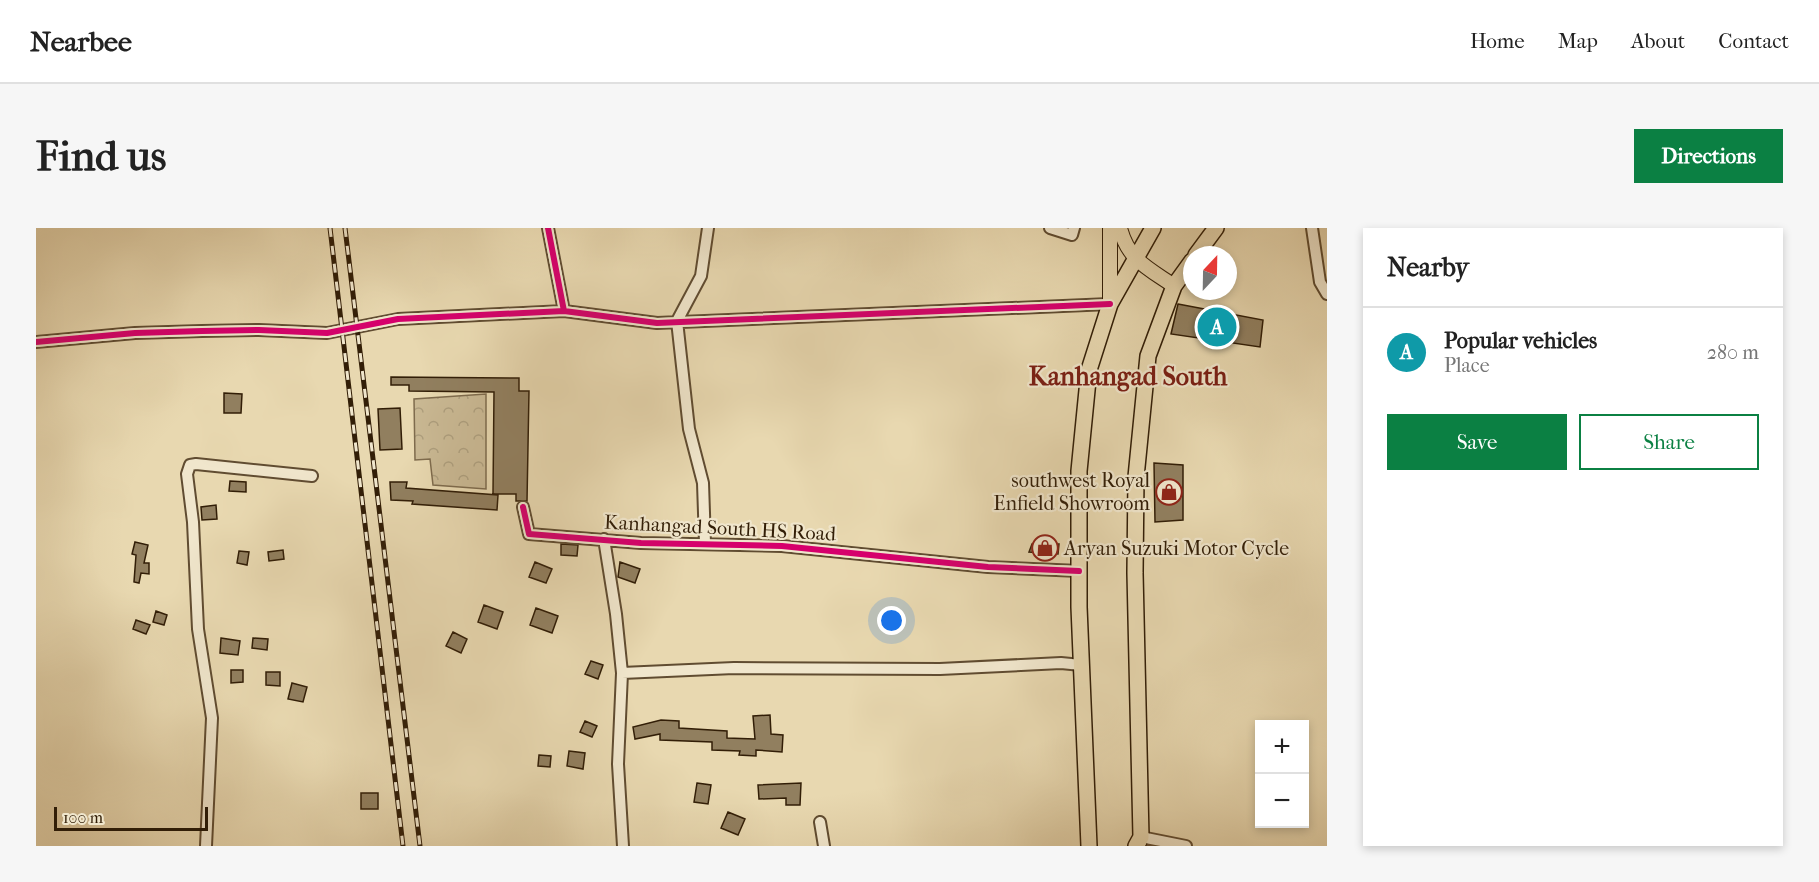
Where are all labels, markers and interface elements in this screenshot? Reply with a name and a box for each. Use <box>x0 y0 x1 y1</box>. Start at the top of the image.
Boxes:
text: Nearbee <box>30 25 132 58</box>
text: Home <box>1470 29 1525 53</box>
text: Map <box>1558 29 1598 53</box>
text: About <box>1631 29 1685 53</box>
text: Contact <box>1718 29 1789 53</box>
button: Directions <box>1634 129 1783 183</box>
text: Find us <box>36 132 166 181</box>
north arrow <box>1183 246 1237 300</box>
text: Nearby <box>1387 252 1469 283</box>
pin: A <box>1198 304 1236 350</box>
text: Popular vehicles <box>1444 328 1597 354</box>
text: A <box>1400 341 1413 364</box>
text: 280 m <box>1707 341 1759 364</box>
text: Place <box>1444 354 1490 377</box>
district label: Kanhangad South <box>1029 361 1228 392</box>
button: Save <box>1387 414 1567 470</box>
button: Share <box>1579 414 1759 470</box>
place label: southwest Royal Enfield Showroom <box>993 469 1150 515</box>
shop icon: southwest Royal Enfield Showroom <box>1154 477 1184 507</box>
street label: Kanhangad South HS Road <box>604 510 838 546</box>
shop icon: Aryan Suzuki Motor Cycle <box>1030 533 1060 563</box>
place label: Aryan Suzuki Motor Cycle <box>1063 537 1289 560</box>
your location <box>877 606 906 635</box>
map controls <box>1255 720 1309 828</box>
button: + <box>1255 720 1309 774</box>
button: − <box>1255 774 1309 828</box>
scale bar <box>54 804 208 832</box>
text: 100 m <box>63 808 103 827</box>

